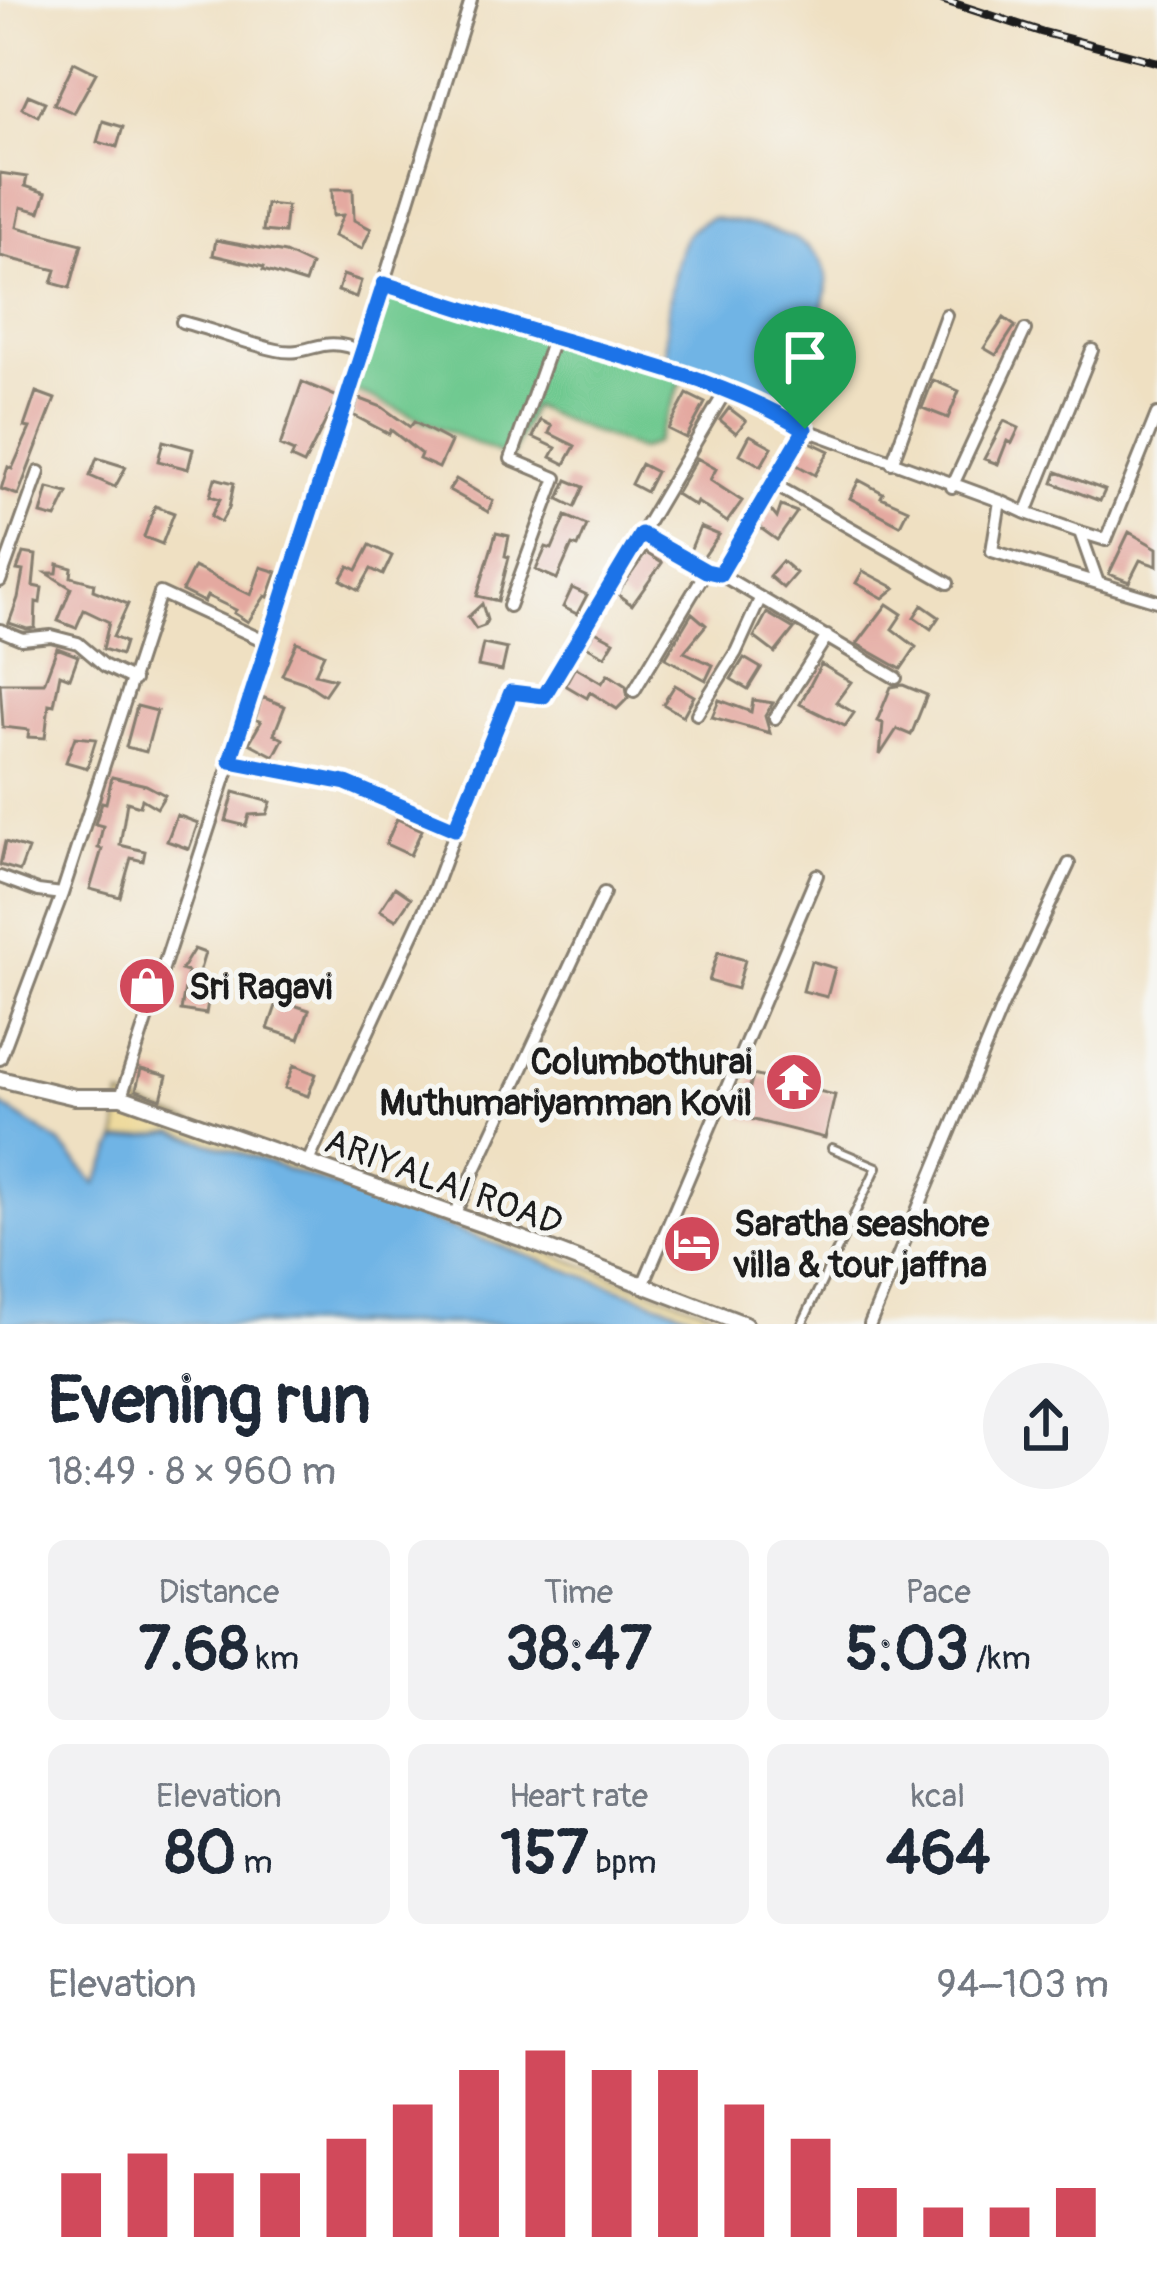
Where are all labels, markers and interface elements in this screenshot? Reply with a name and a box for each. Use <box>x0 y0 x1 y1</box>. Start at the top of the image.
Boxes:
pin <box>754 306 856 429</box>
icon: arrive <box>772 324 838 390</box>
shop icon: Sri Ragavi <box>116 955 178 1017</box>
place label: Sri Ragavi <box>189 965 332 1010</box>
place label: Columbothurai Muthumariyamman Kovil <box>379 1040 752 1126</box>
temple icon: Columbothurai Muthumariyamman Kovil <box>763 1051 825 1113</box>
street label: ARIYALAI ROAD <box>318 1119 569 1246</box>
place label: Saratha seashore villa & tour jaffna <box>733 1202 990 1288</box>
hotel icon: Saratha seashore villa & tour jaffna <box>661 1213 723 1275</box>
text: Evening run <box>48 1360 371 1443</box>
button: share <box>983 1363 1109 1489</box>
text: 18:49 · 8 × 960 m <box>48 1447 336 1496</box>
text: Distance <box>158 1572 279 1613</box>
text: Time <box>544 1572 613 1613</box>
text: Pace <box>906 1572 971 1613</box>
text: 7.68 <box>139 1613 249 1688</box>
text: 38:47 <box>505 1613 652 1688</box>
text: 5:03 <box>846 1613 969 1688</box>
text: km <box>249 1638 299 1679</box>
text: /km <box>969 1638 1031 1679</box>
text: Elevation <box>156 1776 282 1817</box>
text: Heart rate <box>509 1776 648 1817</box>
text: kcal <box>911 1776 965 1817</box>
text: 80 <box>165 1817 236 1892</box>
text: 157 <box>501 1817 588 1892</box>
text: 464 <box>886 1817 990 1892</box>
text: m <box>236 1842 273 1883</box>
text: bpm <box>588 1842 656 1883</box>
text: Elevation <box>48 1960 197 2009</box>
text: 94–103 m <box>937 1960 1109 2009</box>

